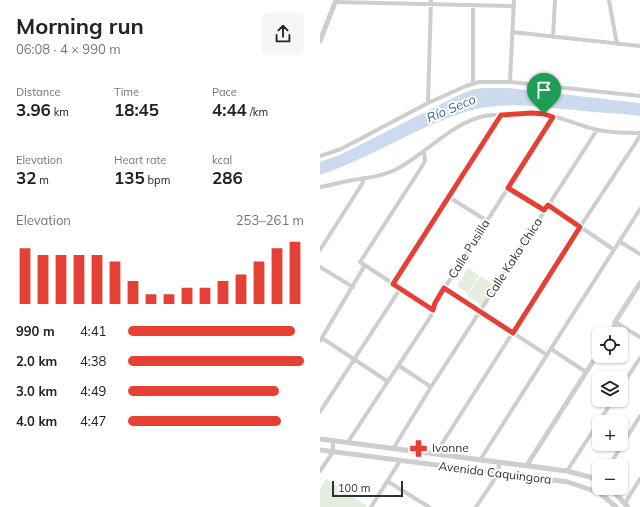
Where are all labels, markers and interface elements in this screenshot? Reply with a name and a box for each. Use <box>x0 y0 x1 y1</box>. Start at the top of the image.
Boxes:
text: Morning run <box>16 12 144 40</box>
button: share <box>262 13 304 55</box>
text: 06:08 · 4 × 990 m <box>16 41 121 57</box>
pin <box>527 73 561 114</box>
icon: arrive <box>533 79 555 101</box>
text: Distance <box>16 85 60 99</box>
text: Time <box>114 85 139 99</box>
text: Pace <box>212 85 237 99</box>
water label: Río Seco <box>424 91 478 125</box>
text: 3.96 <box>16 99 51 120</box>
text: 18:45 <box>114 99 159 120</box>
text: 4:44 <box>212 99 247 120</box>
text: km <box>51 105 69 119</box>
text: /km <box>247 105 268 119</box>
text: Elevation <box>16 153 63 167</box>
text: Heart rate <box>114 153 166 167</box>
text: kcal <box>212 153 232 167</box>
text: 32 <box>16 167 36 188</box>
text: 135 <box>114 167 145 188</box>
text: 286 <box>212 167 243 188</box>
text: m <box>36 173 49 187</box>
text: bpm <box>145 173 170 187</box>
text: Elevation <box>16 212 71 228</box>
text: 253–261 m <box>236 212 304 228</box>
street label: Calle Kaka Chica <box>482 215 545 301</box>
street label: Calle Pusilla <box>444 216 493 281</box>
text: 990 m <box>16 323 55 339</box>
text: 4:41 <box>80 323 106 339</box>
map controls <box>592 327 628 495</box>
button: locate <box>592 327 628 363</box>
text: 2.0 km <box>16 353 57 369</box>
text: 4:38 <box>80 353 106 369</box>
button: layers <box>592 371 628 407</box>
text: 3.0 km <box>16 383 57 399</box>
text: 4:49 <box>80 383 106 399</box>
text: 4.0 km <box>16 413 57 429</box>
text: 4:47 <box>80 413 106 429</box>
button: + <box>592 415 628 451</box>
pharmacy icon: Ivonne <box>409 438 429 458</box>
place label: Ivonne <box>432 440 469 455</box>
street label: Avenida Caquingora <box>438 458 552 487</box>
button: − <box>592 459 628 495</box>
scale bar <box>332 479 403 498</box>
text: 100 m <box>338 481 370 495</box>

